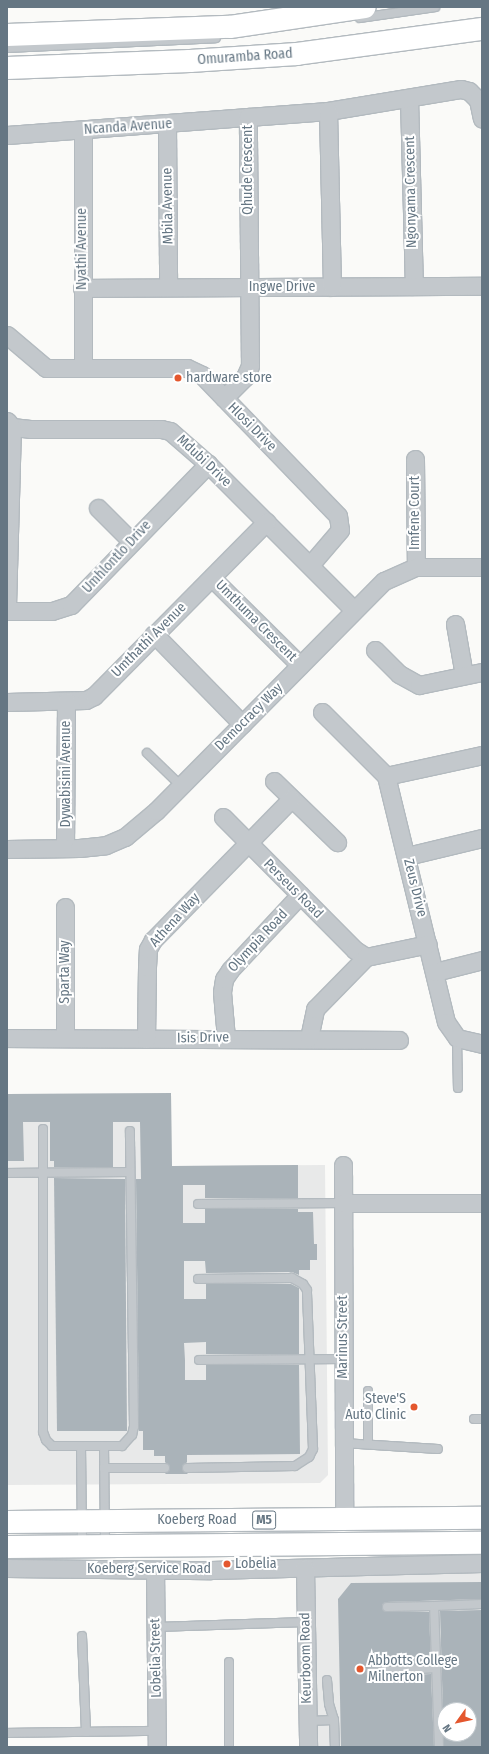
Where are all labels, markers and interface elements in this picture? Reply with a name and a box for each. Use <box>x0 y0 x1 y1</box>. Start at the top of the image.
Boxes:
street label: Omuramba Road <box>197 45 293 69</box>
street label: Ncanda Avenue <box>83 116 173 138</box>
street label: Qhude Crescent <box>240 125 256 215</box>
street label: Ngonyama Crescent <box>402 136 420 248</box>
street label: Mbila Avenue <box>159 167 177 245</box>
street label: Nyathi Avenue <box>74 208 90 290</box>
street label: Ingwe Drive <box>249 279 315 295</box>
place label: hardware store <box>186 370 272 386</box>
marker: hardware store <box>173 373 183 383</box>
street label: Hlosi Drive <box>224 399 280 455</box>
street label: Mdubi Drive <box>173 431 235 491</box>
street label: Imfene Court <box>407 476 423 550</box>
street label: Umhlontlo Drive <box>79 517 155 597</box>
street label: Umthuma Crescent <box>212 577 300 665</box>
street label: Umthathi Avenue <box>108 599 190 681</box>
street label: Democracy Way <box>212 680 286 754</box>
street label: Dywabisini Avenue <box>58 721 74 827</box>
street label: Perseus Road <box>260 856 326 922</box>
street label: Zeus Drive <box>400 857 430 919</box>
street label: Athena Way <box>146 890 204 950</box>
street label: Olympia Road <box>225 906 291 976</box>
street label: Sparta Way <box>57 940 73 1004</box>
street label: Isis Drive <box>177 1029 229 1047</box>
street label: Marinus Street <box>335 1295 351 1379</box>
place label: Steve'S Auto Clinic <box>345 1391 406 1424</box>
marker: Steve'S Auto Clinic <box>409 1402 419 1412</box>
road number: M5 <box>252 1509 276 1531</box>
street label: Koeberg Road <box>157 1512 237 1528</box>
place label: Lobelia <box>235 1556 277 1572</box>
marker: Lobelia <box>222 1559 232 1569</box>
street label: Koeberg Service Road <box>87 1561 211 1577</box>
street label: Keurboom Road <box>297 1612 315 1704</box>
street label: Lobelia Street <box>147 1618 165 1698</box>
place label: Abbotts College Milnerton <box>368 1653 458 1686</box>
marker: Abbotts College Milnerton <box>355 1664 365 1674</box>
north arrow <box>437 1702 477 1742</box>
text: N <box>440 1722 455 1735</box>

